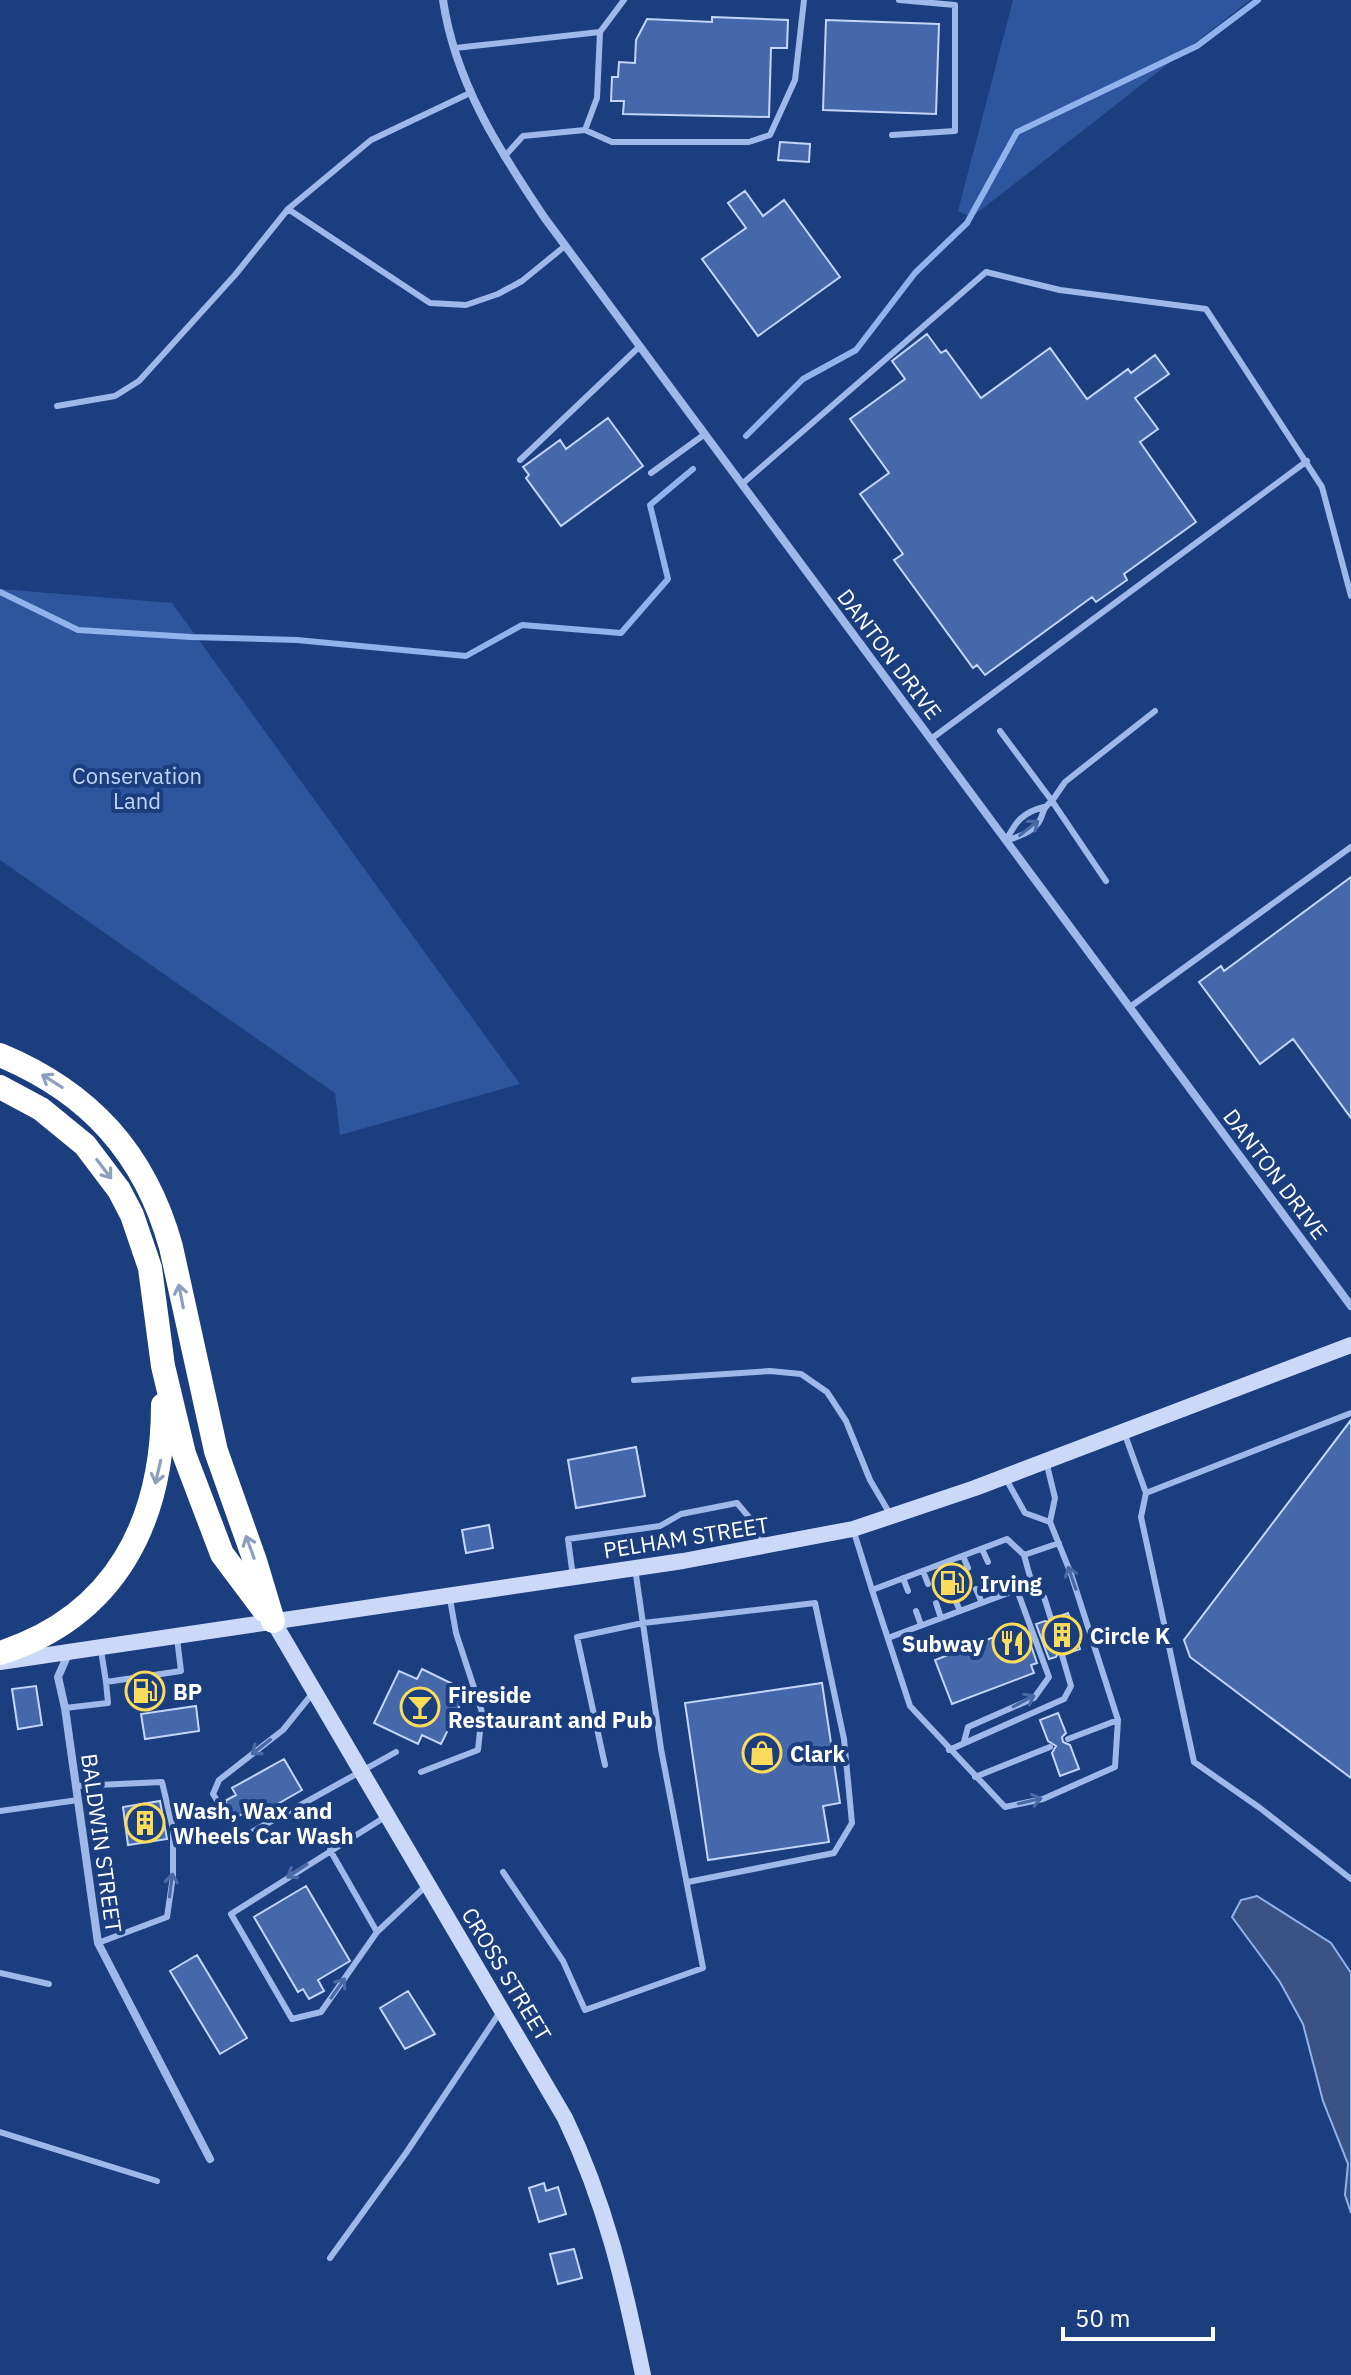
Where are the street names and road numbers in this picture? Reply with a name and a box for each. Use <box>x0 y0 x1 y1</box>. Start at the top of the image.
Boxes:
street label: DANTON DRIVE <box>831 583 949 725</box>
street label: DANTON DRIVE <box>1217 1103 1335 1245</box>
street label: PELHAM STREET <box>601 1510 771 1564</box>
street label: BALDWIN STREET <box>75 1752 129 1935</box>
street label: CROSS STREET <box>456 1902 559 2047</box>

